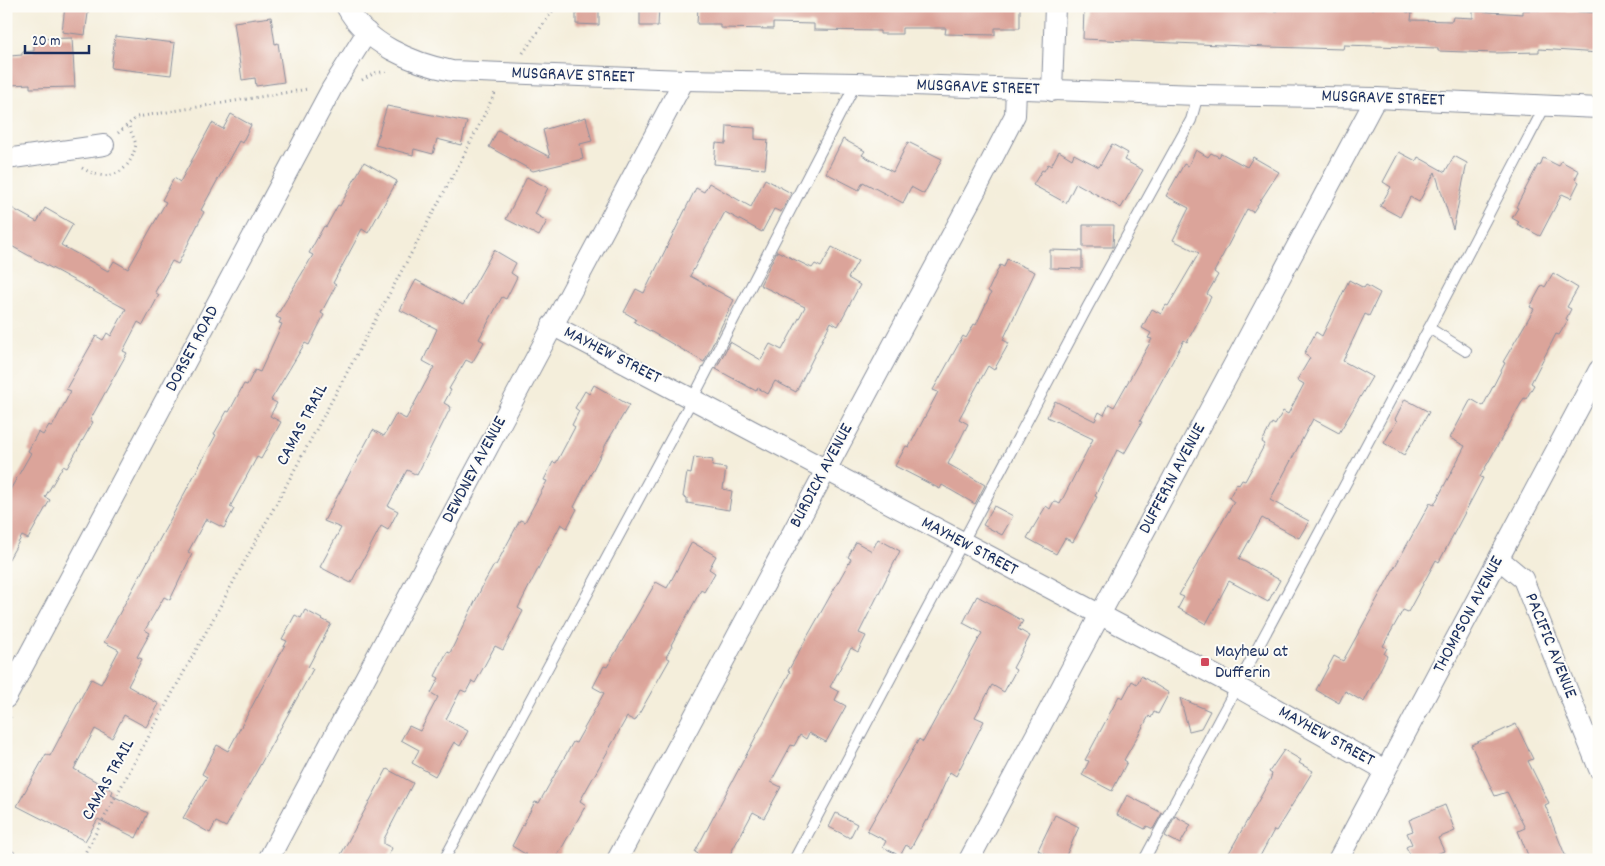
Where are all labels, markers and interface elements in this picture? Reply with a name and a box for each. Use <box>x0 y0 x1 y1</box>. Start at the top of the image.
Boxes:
scale bar <box>25 22 89 54</box>
text: 20 m <box>32 31 60 53</box>
street label: MUSGRAVE STREET <box>511 61 635 91</box>
street label: MUSGRAVE STREET <box>916 73 1040 103</box>
street label: MUSGRAVE STREET <box>1321 84 1445 114</box>
street label: DORSET ROAD <box>160 302 226 396</box>
street label: MAYHEW STREET <box>559 321 665 391</box>
street label: CAMAS TRAIL <box>271 379 335 471</box>
street label: DEWDNEY AVENUE <box>436 412 514 528</box>
street label: DUFFERIN AVENUE <box>1133 419 1213 539</box>
street label: BURDICK AVENUE <box>784 420 860 532</box>
street label: MAYHEW STREET <box>916 511 1022 583</box>
street label: THOMPSON AVENUE <box>1428 552 1510 678</box>
street label: PACIFIC AVENUE <box>1518 590 1582 702</box>
place label: Mayhew at Dufferin <box>1215 640 1289 686</box>
marker: Mayhew at Dufferin <box>1199 656 1211 668</box>
street label: MAYHEW STREET <box>1273 700 1379 774</box>
street label: CAMAS TRAIL <box>76 734 142 825</box>

